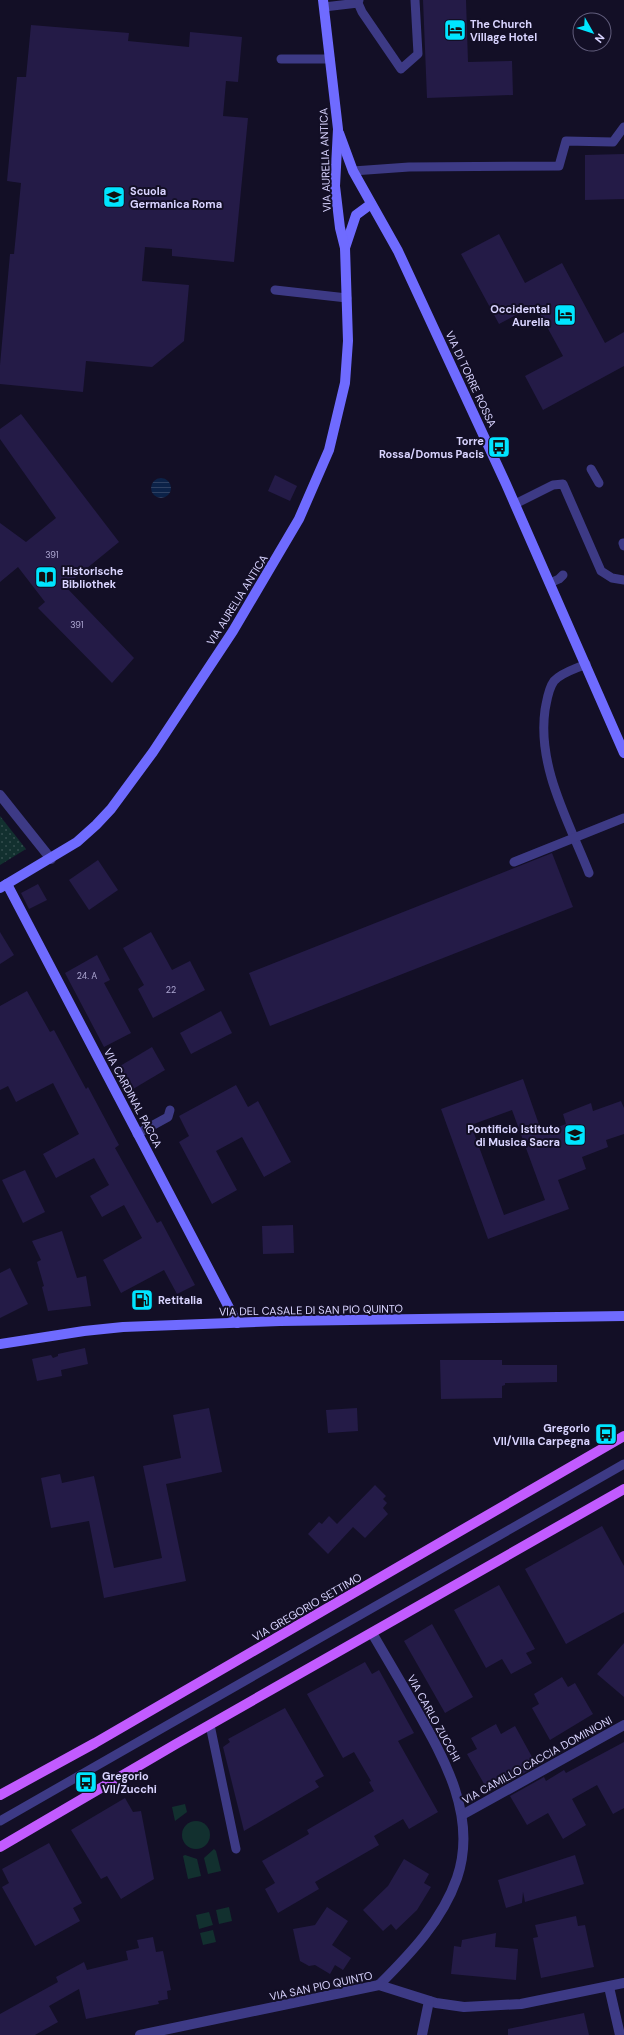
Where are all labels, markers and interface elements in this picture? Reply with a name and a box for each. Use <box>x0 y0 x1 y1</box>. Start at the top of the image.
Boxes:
north arrow <box>572 12 612 52</box>
hotel icon: The Church Village Hotel <box>442 17 468 43</box>
place label: The Church Village Hotel <box>470 17 537 44</box>
text: N <box>592 31 608 46</box>
street label: VIA AURELIA ANTICA <box>316 108 334 212</box>
school or university icon: Scuola Germanica Roma <box>101 184 127 210</box>
place label: Scuola Germanica Roma <box>130 184 222 211</box>
place label: Occidental Aurelia <box>490 302 550 329</box>
hotel icon: Occidental Aurelia <box>552 302 578 328</box>
street label: VIA DI TORRE ROSSA <box>443 329 499 429</box>
place label: Torre Rossa/Domus Pacis <box>379 434 484 461</box>
bus stop icon: Torre Rossa/Domus Pacis <box>486 434 512 460</box>
house number: 391 <box>45 549 59 561</box>
street label: VIA AURELIA ANTICA <box>203 552 271 648</box>
library icon: Historische Bibliothek <box>33 564 59 590</box>
place label: Historische Bibliothek <box>62 564 124 591</box>
house number: 391 <box>70 619 84 631</box>
house number: 24. A <box>77 970 97 982</box>
house number: 22 <box>166 984 176 996</box>
street label: VIA CARDINAL PACCA <box>101 1046 165 1150</box>
place label: Pontificio Istituto di Musica Sacra <box>467 1122 560 1149</box>
school or university icon: Pontificio Istituto di Musica Sacra <box>562 1122 588 1148</box>
fuel station icon: Retitalia <box>129 1287 155 1313</box>
place label: Retitalia <box>158 1293 203 1307</box>
street label: VIA DEL CASALE DI SAN PIO QUINTO <box>219 1301 403 1319</box>
place label: Gregorio VII/Villa Carpegna <box>493 1421 590 1448</box>
bus stop icon: Gregorio VII/Villa Carpegna <box>593 1421 619 1447</box>
street label: VIA GREGORIO SETTIMO <box>250 1570 364 1644</box>
street label: VIA CARLO ZUCCHI <box>404 1672 464 1764</box>
street label: VIA CAMILLO CACCIA DOMINIONI <box>460 1713 614 1807</box>
bus stop icon: Gregorio VII/Zucchi <box>73 1769 99 1795</box>
place label: Gregorio VII/Zucchi <box>102 1769 157 1796</box>
street label: VIA SAN PIO QUINTO <box>268 1968 374 2004</box>

